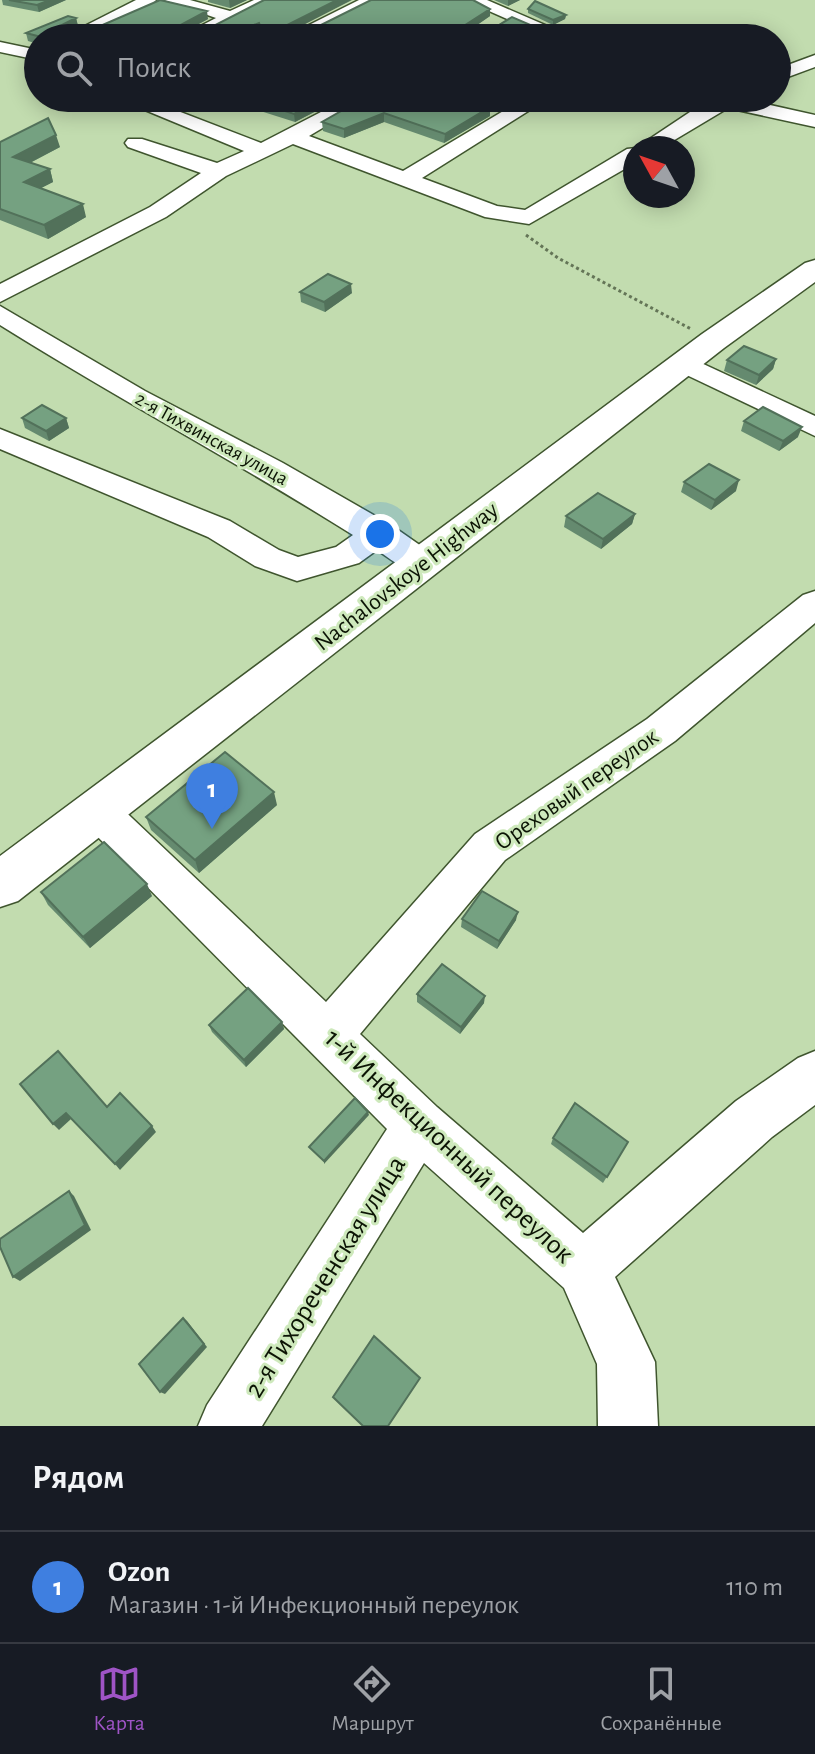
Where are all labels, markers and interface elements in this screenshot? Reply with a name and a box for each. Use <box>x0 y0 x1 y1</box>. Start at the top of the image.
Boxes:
search box <box>24 24 791 112</box>
icon: search <box>52 46 96 90</box>
text: Поиск <box>116 53 191 83</box>
north arrow <box>623 136 695 208</box>
street label: 2-я Тихвинская улица <box>132 389 291 489</box>
street label: Nachalovskoye Highway <box>310 498 503 656</box>
your location <box>360 514 400 554</box>
street label: Ореховый переулок <box>491 725 663 855</box>
pin: 1 <box>186 763 238 829</box>
street label: 1-й Инфекционный переулок <box>319 1024 578 1269</box>
street label: 2-я Тихореченская улица <box>240 1151 411 1403</box>
text: Рядом <box>32 1461 124 1495</box>
text: Ozon <box>108 1557 170 1587</box>
text: 1 <box>53 1574 63 1600</box>
text: 110 m <box>726 1574 783 1600</box>
text: Магазин · 1-й Инфекционный переулок <box>108 1592 519 1618</box>
tab: Карта <box>93 1662 145 1736</box>
tab: Маршрут <box>331 1662 414 1736</box>
tab: Сохранённые <box>600 1662 722 1736</box>

